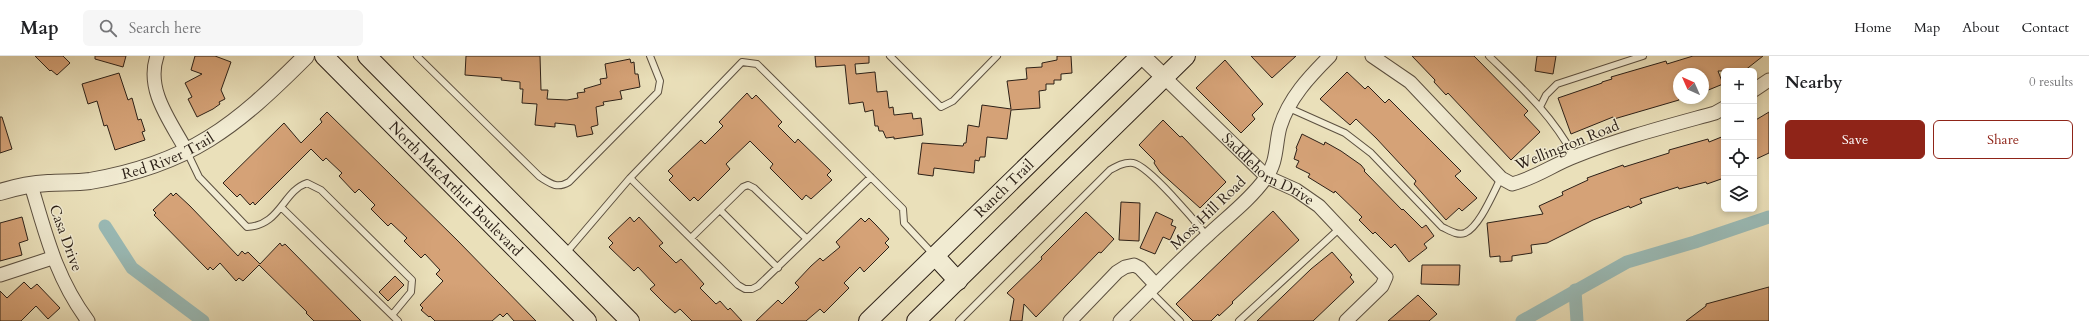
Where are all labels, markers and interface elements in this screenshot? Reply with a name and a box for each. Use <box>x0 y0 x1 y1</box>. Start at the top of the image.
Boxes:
search box <box>83 10 363 46</box>
text: Map <box>20 15 59 41</box>
icon: search <box>97 17 119 39</box>
text: Search here <box>129 18 201 38</box>
text: Home <box>1854 18 1892 37</box>
text: Map <box>1914 18 1940 37</box>
text: About <box>1962 18 1999 37</box>
text: Contact <box>2021 18 2069 37</box>
north arrow <box>1673 68 1709 104</box>
map controls <box>1721 68 1757 212</box>
button: + <box>1721 68 1757 104</box>
text: Nearby <box>1785 71 1842 94</box>
text: 0 results <box>2029 73 2073 91</box>
button: − <box>1721 104 1757 140</box>
street label: Wellington Road <box>1511 115 1622 175</box>
street label: North MacArthur Boulevard <box>384 117 527 261</box>
button: Save <box>1785 120 1925 159</box>
button: Share <box>1933 120 2073 159</box>
street label: Red River Trail <box>119 128 218 184</box>
street label: Saddlehorn Drive <box>1218 129 1319 210</box>
button: locate <box>1721 140 1757 176</box>
street label: Ranch Trail <box>970 155 1038 222</box>
street label: Moss Hill Road <box>1166 172 1250 254</box>
button: layers <box>1721 176 1757 212</box>
street label: Casa Drive <box>45 202 87 274</box>

